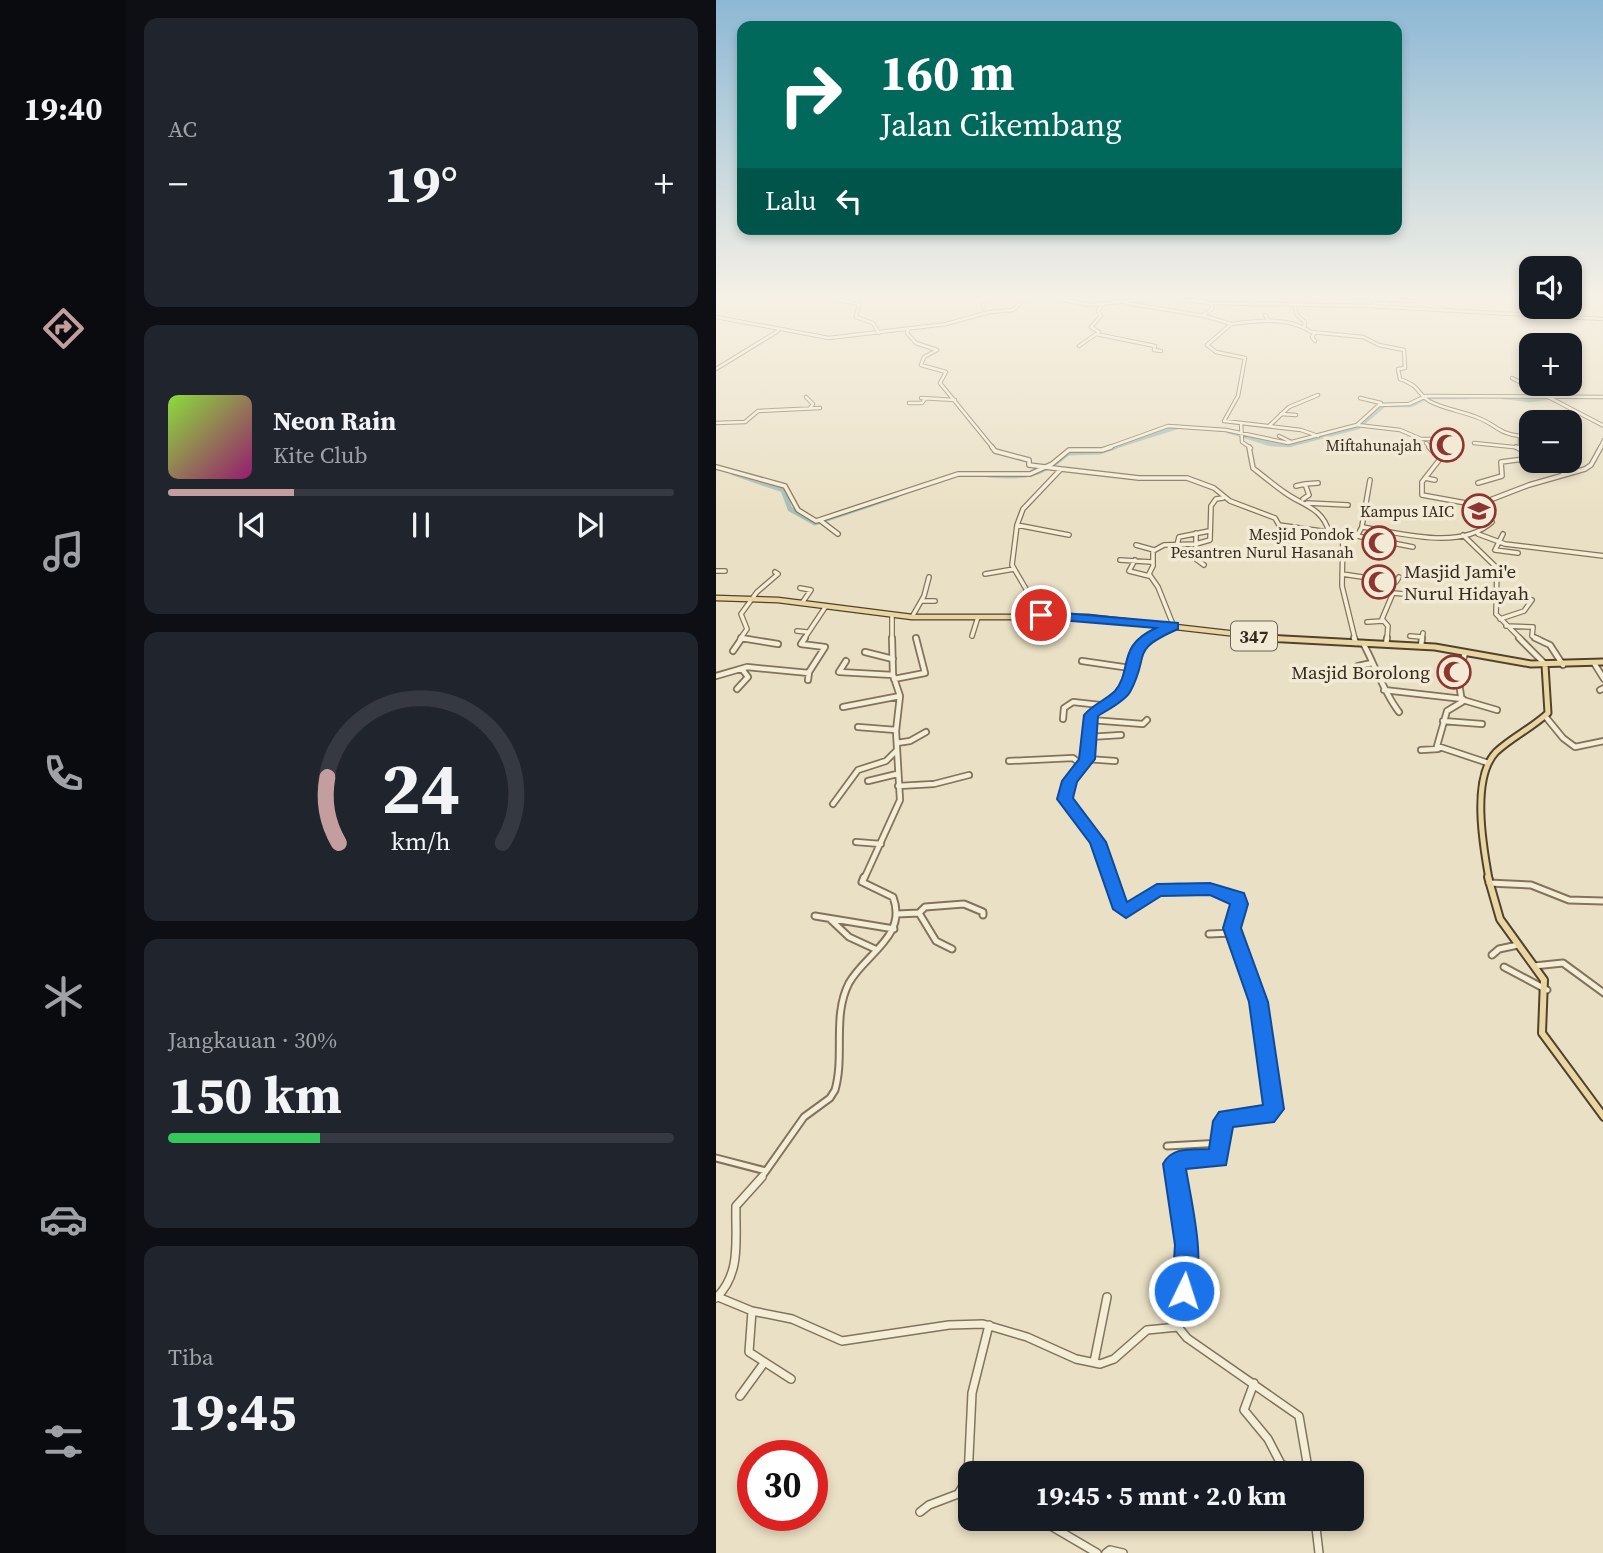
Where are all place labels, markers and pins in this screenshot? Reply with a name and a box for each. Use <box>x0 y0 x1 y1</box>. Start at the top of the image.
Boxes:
mosque icon: Miftahunajah <box>1428 426 1466 464</box>
place label: Miftahunajah <box>1325 434 1422 456</box>
school or university icon: Kampus IAIC <box>1460 492 1498 530</box>
place label: Kampus IAIC <box>1360 500 1454 522</box>
place label: Mesjid Pondok Pesantren Nurul Hasanah <box>1170 523 1354 563</box>
mosque icon: Mesjid Pondok Pesantren Nurul Hasanah <box>1360 524 1398 562</box>
place label: Masjid Jami'e Nurul Hidayah <box>1404 558 1529 606</box>
mosque icon: Masjid Jami'e Nurul Hidayah <box>1360 563 1398 601</box>
pin <box>1011 585 1071 645</box>
mosque icon: Masjid Borolong <box>1435 653 1473 691</box>
place label: Masjid Borolong <box>1291 659 1430 685</box>

